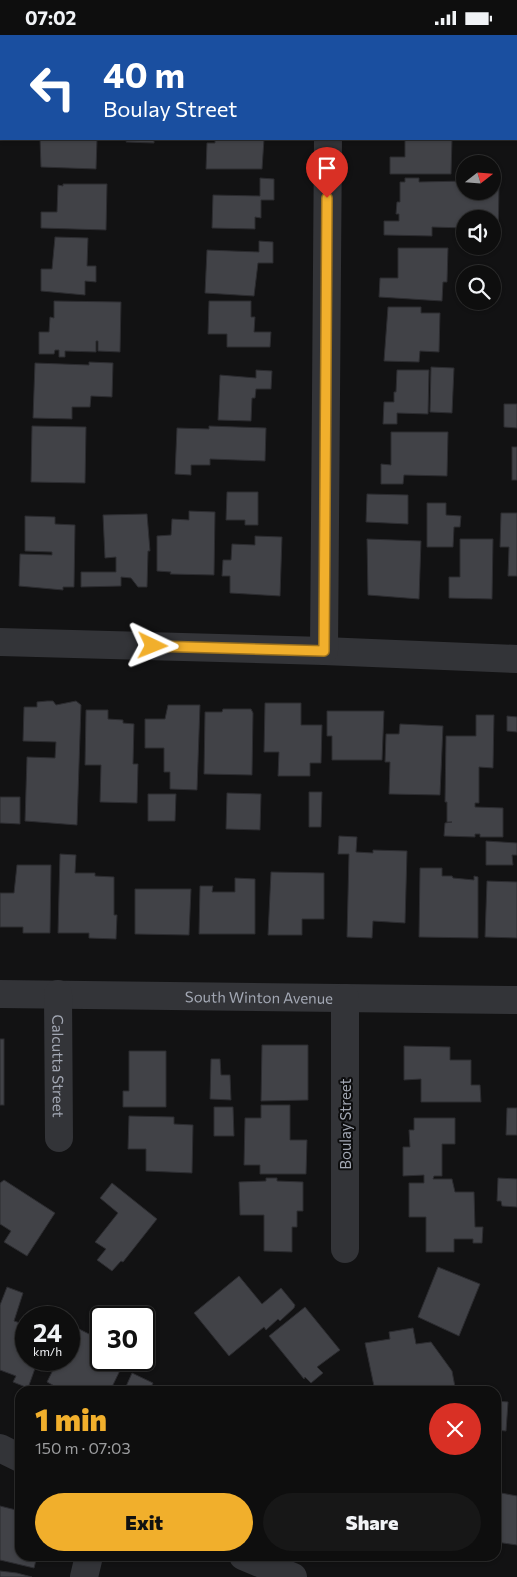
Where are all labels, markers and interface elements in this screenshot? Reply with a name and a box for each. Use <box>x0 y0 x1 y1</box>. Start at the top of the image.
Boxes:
text: 07:02 <box>25 6 76 29</box>
text: 40 m <box>103 52 185 95</box>
icon: left <box>20 55 85 120</box>
text: Boulay Street <box>103 95 237 122</box>
pin <box>306 147 348 198</box>
icon: arrive <box>313 154 341 182</box>
north arrow <box>456 155 501 200</box>
map controls <box>456 155 501 310</box>
button: sound <box>456 210 501 255</box>
button: search <box>456 265 501 310</box>
position arrow <box>126 619 178 671</box>
street label: South Winton Avenue <box>185 987 333 1007</box>
street label: Calcutta Street <box>49 1014 68 1118</box>
street label: Boulay Street <box>336 1078 354 1170</box>
speed limit sign: 30 <box>90 1306 155 1371</box>
text: 24 <box>33 1317 62 1347</box>
text: km/h <box>33 1344 62 1358</box>
text: 1 min <box>35 1400 107 1437</box>
button: close <box>429 1403 481 1455</box>
text: 150 m · 07:03 <box>35 1438 131 1457</box>
button: Exit <box>35 1493 253 1551</box>
button: Share <box>263 1493 481 1551</box>

